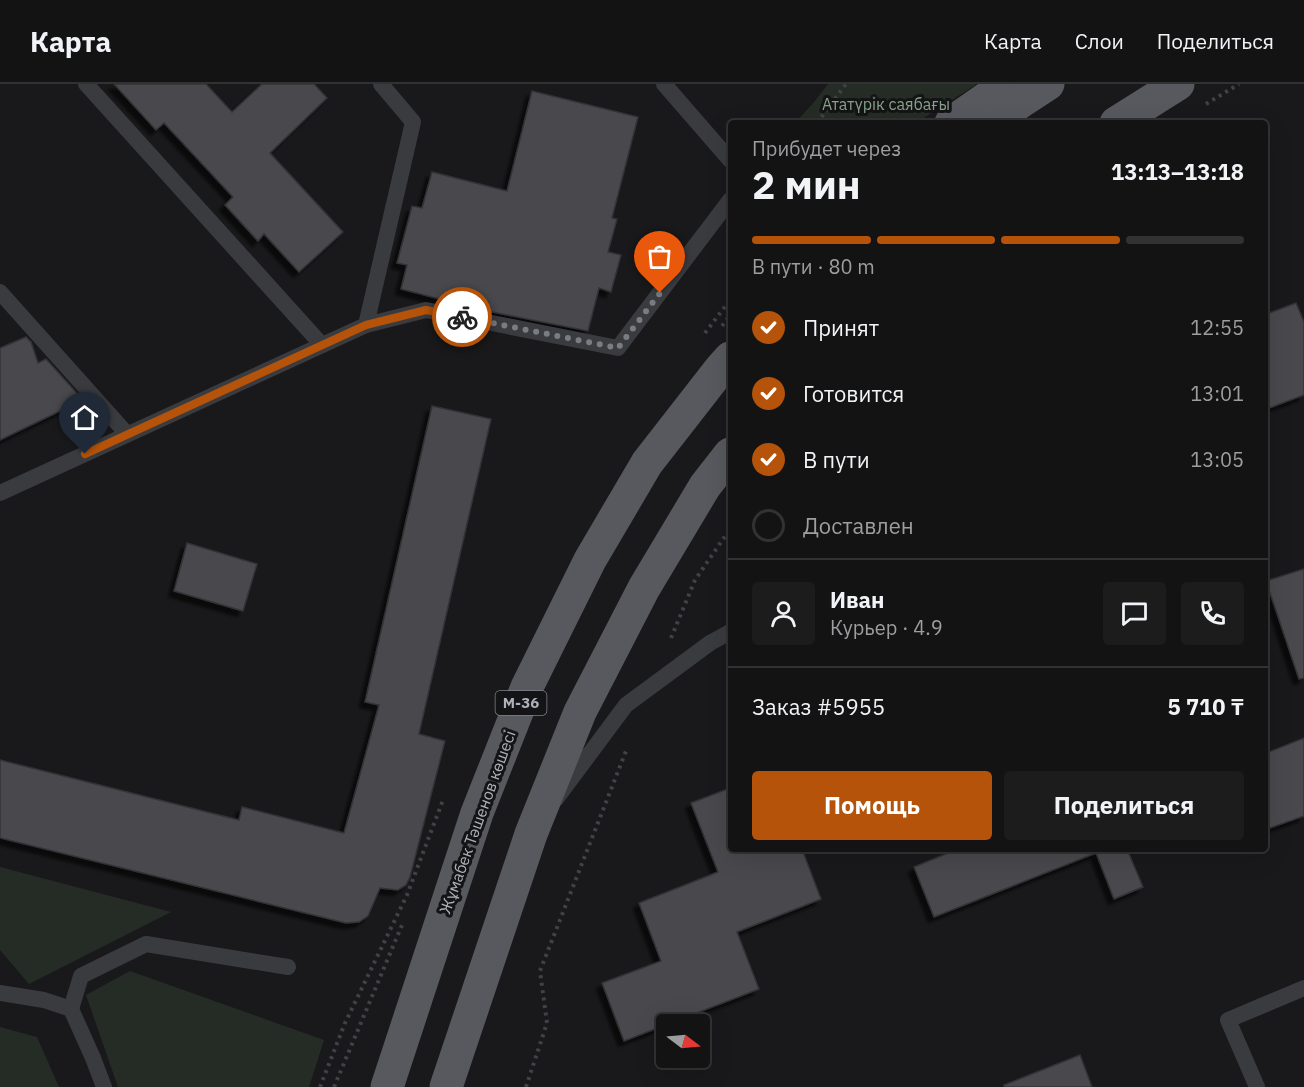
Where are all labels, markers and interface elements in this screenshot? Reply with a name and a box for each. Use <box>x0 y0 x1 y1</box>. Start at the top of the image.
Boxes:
text: Карта <box>30 23 111 60</box>
text: Карта <box>984 27 1042 55</box>
text: Слои <box>1075 27 1124 55</box>
text: Поделиться <box>1157 27 1274 55</box>
park label: Ататүрік саябағы <box>822 94 950 114</box>
text: Прибудет через <box>752 135 901 162</box>
text: 13:13–13:18 <box>1111 157 1244 186</box>
text: 2 мин <box>752 159 861 210</box>
pin <box>634 231 685 293</box>
icon: bag <box>643 240 676 273</box>
text: В пути · 80 m <box>752 253 875 280</box>
courier <box>432 287 492 347</box>
icon: bike <box>446 301 479 334</box>
icon: check <box>752 311 785 344</box>
text: Принят <box>803 313 879 342</box>
text: 12:55 <box>1190 314 1244 341</box>
icon: check <box>752 377 785 410</box>
text: Готовится <box>803 379 904 408</box>
text: 13:01 <box>1190 380 1244 407</box>
pin <box>59 392 110 454</box>
icon: home <box>68 401 101 434</box>
icon: check <box>752 443 785 476</box>
text: В пути <box>803 445 870 474</box>
text: 13:05 <box>1190 446 1244 473</box>
text: Доставлен <box>803 511 914 540</box>
button: person <box>752 582 815 645</box>
button: chat <box>1103 582 1166 645</box>
button: phone <box>1181 582 1244 645</box>
text: Иван <box>830 585 885 614</box>
text: Курьер · 4.9 <box>830 614 943 641</box>
road number: M-36 <box>496 691 546 715</box>
text: Заказ #5955 <box>752 692 885 721</box>
text: 5 710 ₸ <box>1168 692 1244 721</box>
street label: Жұмабек Тәшенов көшесі <box>434 727 520 917</box>
button: Помощь <box>752 771 992 840</box>
button: Поделиться <box>1004 771 1244 840</box>
north arrow <box>656 1014 710 1068</box>
map controls <box>656 1014 710 1068</box>

